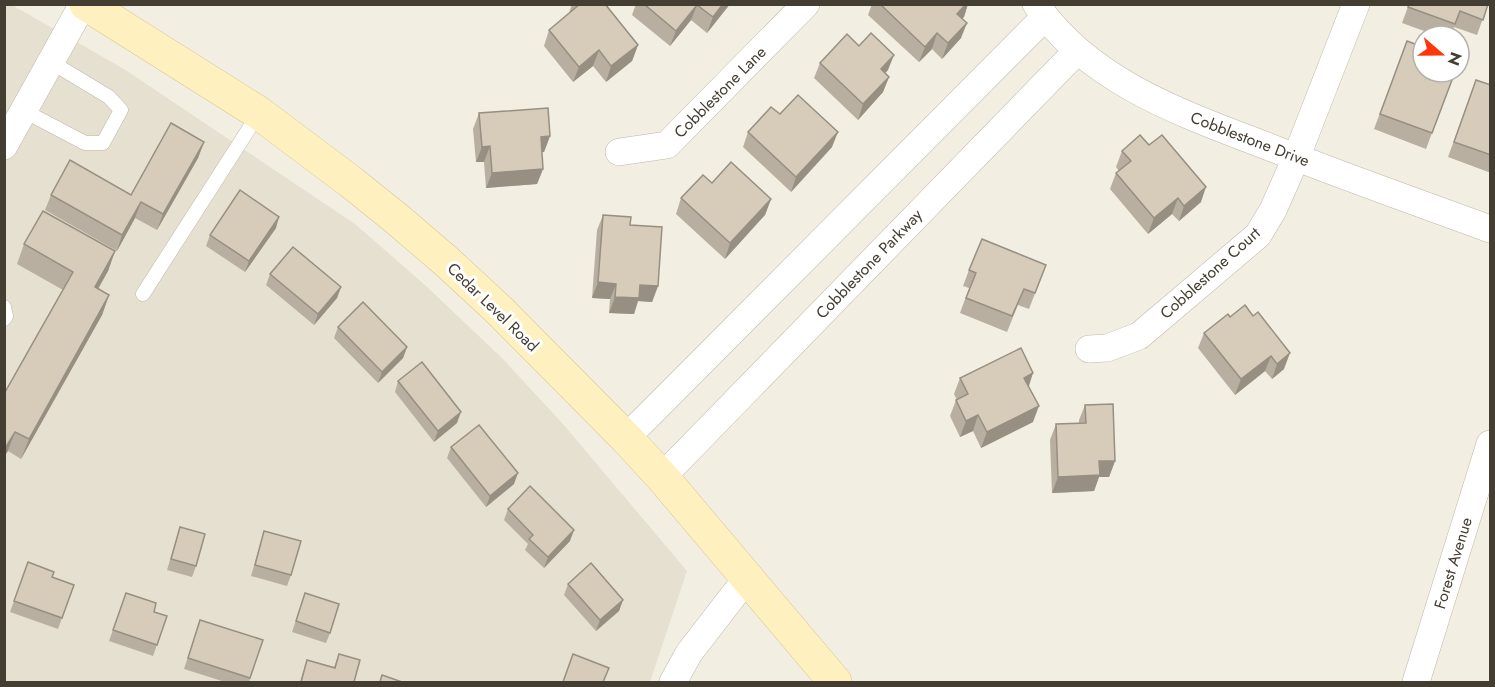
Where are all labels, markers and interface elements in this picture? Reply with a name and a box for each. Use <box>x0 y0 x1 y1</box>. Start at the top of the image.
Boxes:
north arrow <box>1411 24 1471 84</box>
street label: Cobblestone Lane <box>669 41 771 143</box>
text: N <box>1442 49 1468 69</box>
street label: Cobblestone Drive <box>1187 106 1313 172</box>
street label: Cobblestone Parkway <box>811 203 928 324</box>
street label: Cobblestone Court <box>1155 222 1265 324</box>
street label: Cedar Level Road <box>442 257 544 357</box>
street label: Forest Avenue <box>1428 514 1478 612</box>

